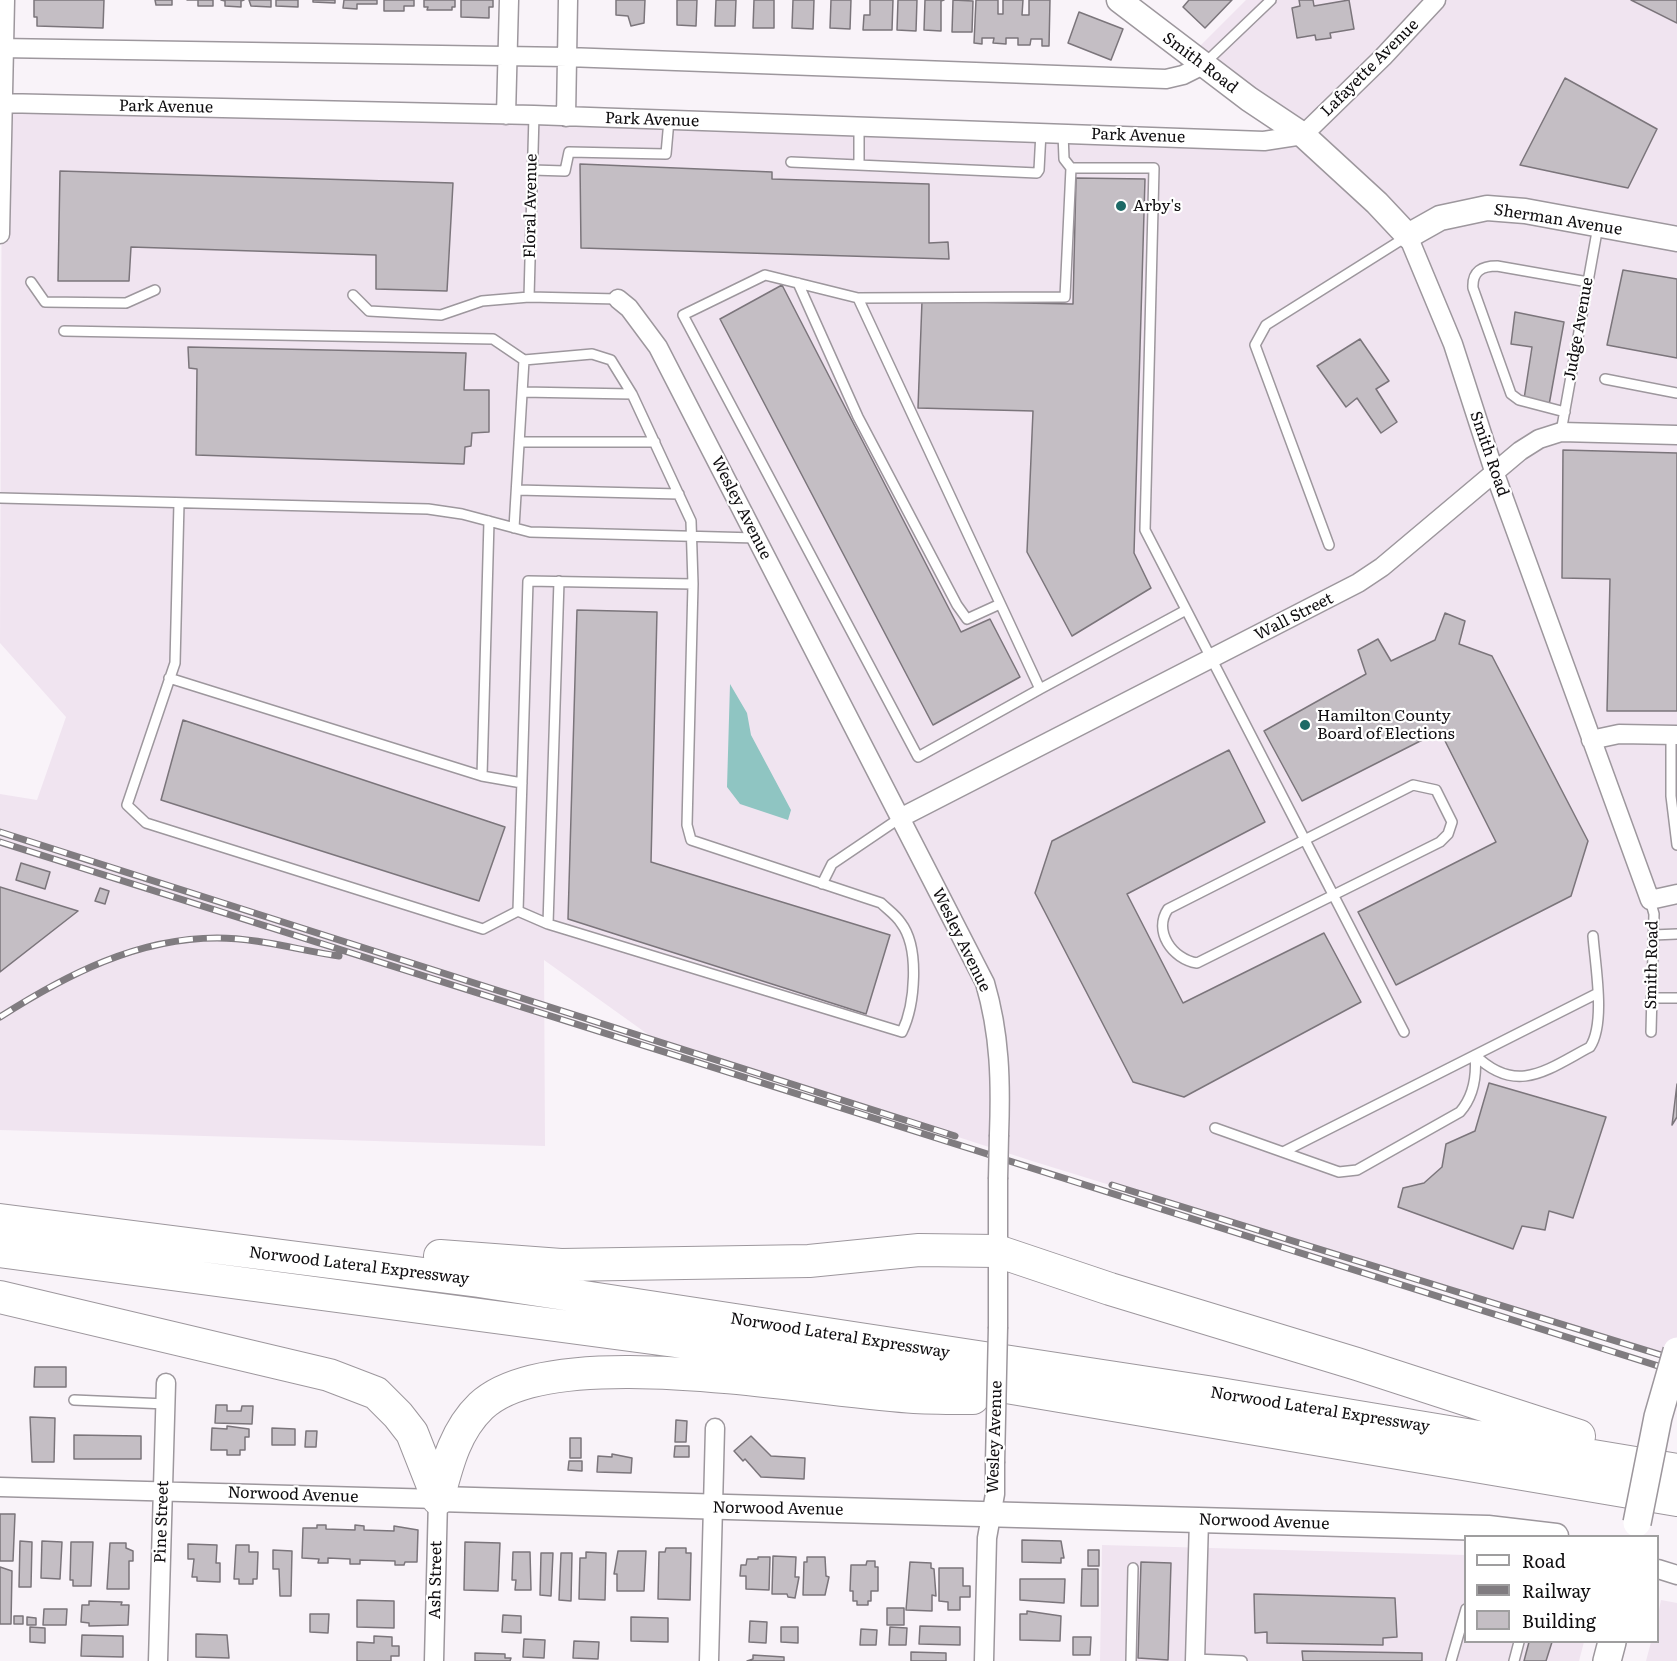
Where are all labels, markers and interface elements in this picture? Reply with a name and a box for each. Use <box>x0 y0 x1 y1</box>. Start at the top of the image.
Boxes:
street label: Lafayette Avenue <box>1317 15 1423 121</box>
street label: Smith Road <box>1159 29 1241 97</box>
street label: Park Avenue <box>119 97 213 117</box>
street label: Park Avenue <box>604 109 700 131</box>
street label: Park Avenue <box>1090 125 1186 147</box>
street label: Floral Avenue <box>520 153 542 259</box>
place label: Arby's <box>1133 196 1181 216</box>
marker: Arby's <box>1114 199 1128 213</box>
street label: Sherman Avenue <box>1492 200 1624 240</box>
street label: Judge Avenue <box>1560 276 1598 382</box>
street label: Smith Road <box>1465 409 1513 499</box>
street label: Wesley Avenue <box>707 453 775 563</box>
street label: Wall Street <box>1252 589 1336 645</box>
place label: Hamilton County Board of Elections <box>1317 706 1455 744</box>
marker: Hamilton County Board of Elections <box>1298 718 1312 732</box>
street label: Wesley Avenue <box>928 885 994 995</box>
street label: Smith Road <box>1642 920 1662 1010</box>
street label: Norwood Lateral Expressway <box>248 1243 470 1289</box>
street label: Norwood Lateral Expressway <box>729 1309 951 1363</box>
street label: Wesley Avenue <box>983 1380 1007 1494</box>
street label: Norwood Lateral Expressway <box>1209 1383 1431 1437</box>
street label: Pine Street <box>151 1480 173 1564</box>
street label: Norwood Avenue <box>227 1483 359 1507</box>
street label: Norwood Avenue <box>712 1498 844 1520</box>
street label: Norwood Avenue <box>1198 1510 1330 1534</box>
legend <box>1464 1535 1659 1643</box>
street label: Ash Street <box>426 1541 446 1619</box>
text: Road <box>1522 1547 1566 1574</box>
text: Railway <box>1522 1577 1591 1604</box>
text: Building <box>1522 1607 1596 1634</box>

